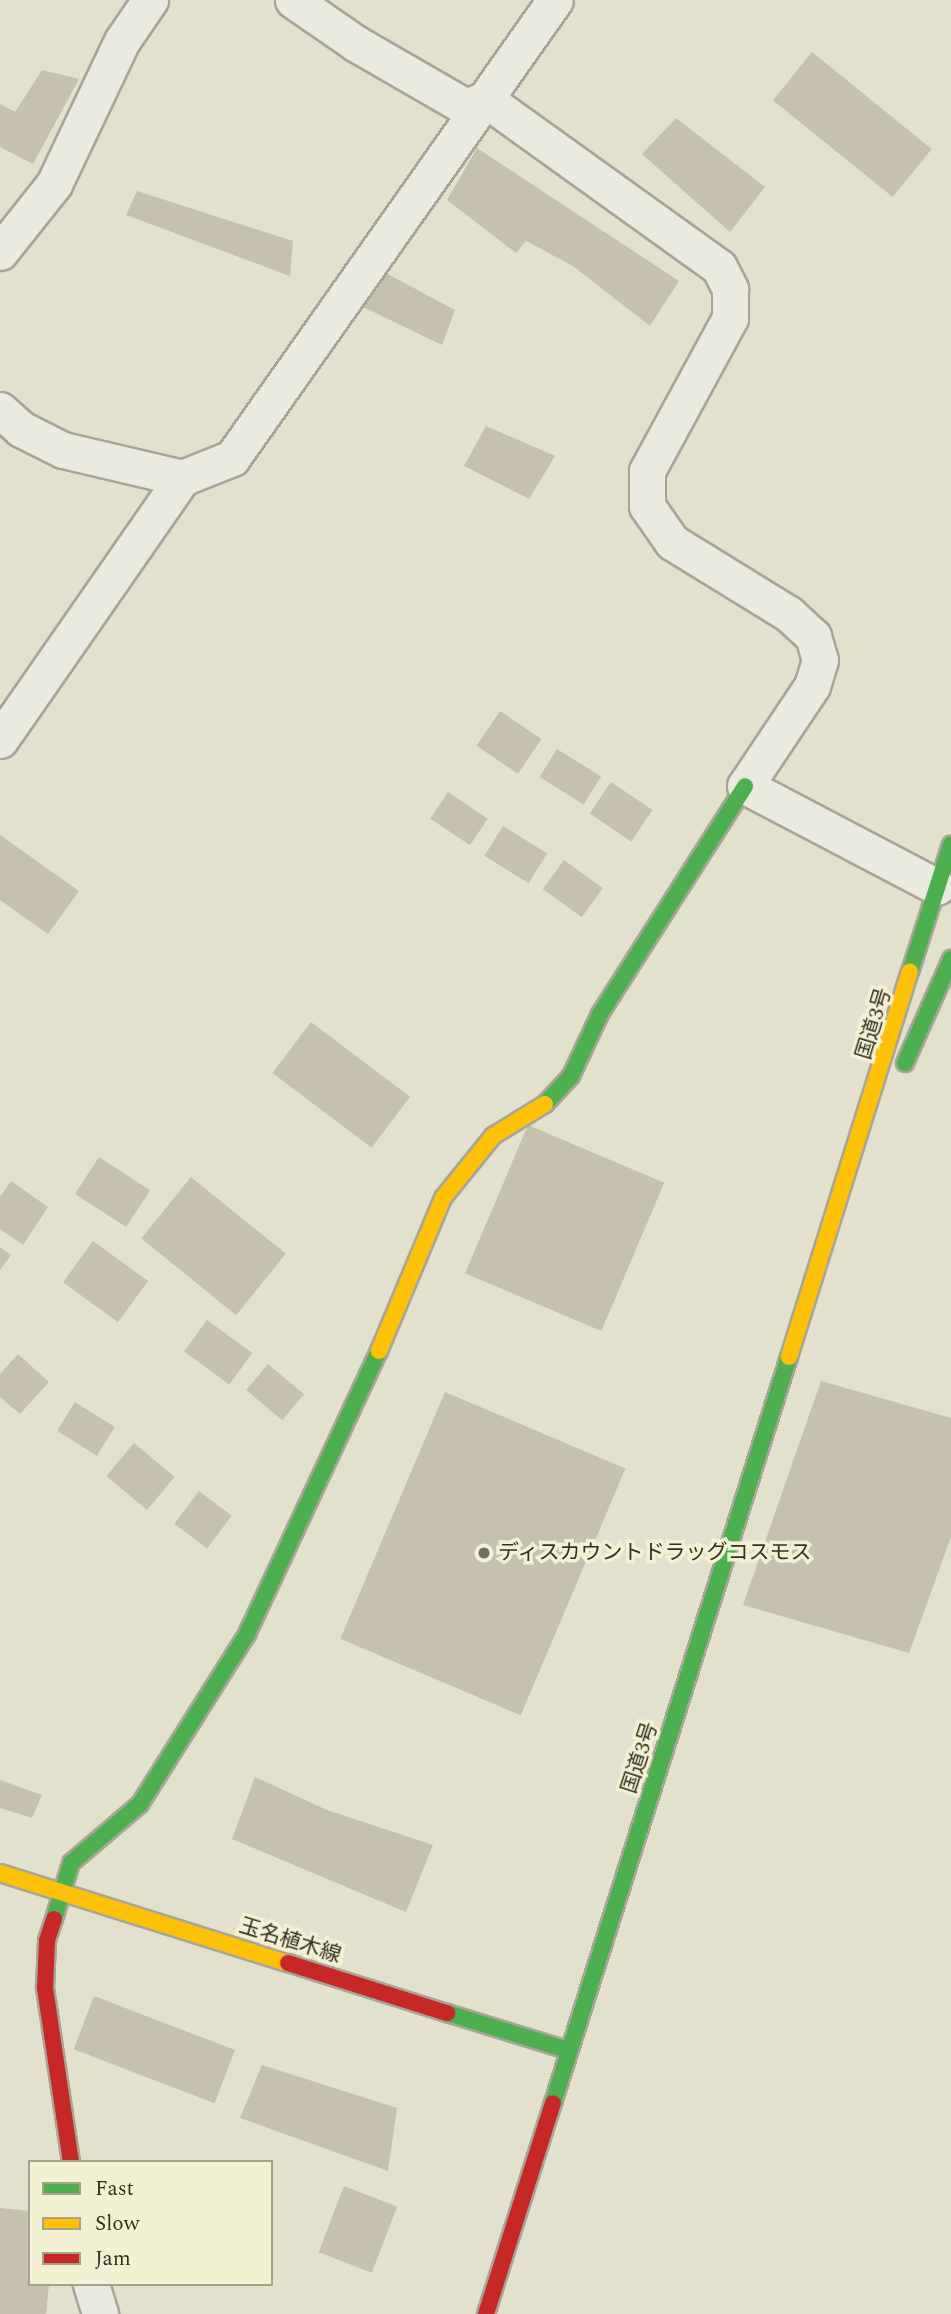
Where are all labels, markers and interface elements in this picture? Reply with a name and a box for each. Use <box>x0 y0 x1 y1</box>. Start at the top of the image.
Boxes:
street label: 国道3号 <box>851 985 897 1063</box>
place label: ディスカウントドラッグコスモス <box>498 1540 813 1566</box>
marker: ディスカウントドラッグコスモス <box>476 1545 492 1561</box>
street label: 国道3号 <box>617 1719 663 1797</box>
street label: 玉名植木線 <box>236 1914 344 1968</box>
legend <box>28 2160 273 2286</box>
text: Fast <box>95 2173 134 2205</box>
text: Slow <box>95 2208 139 2240</box>
text: Jam <box>95 2243 131 2275</box>

